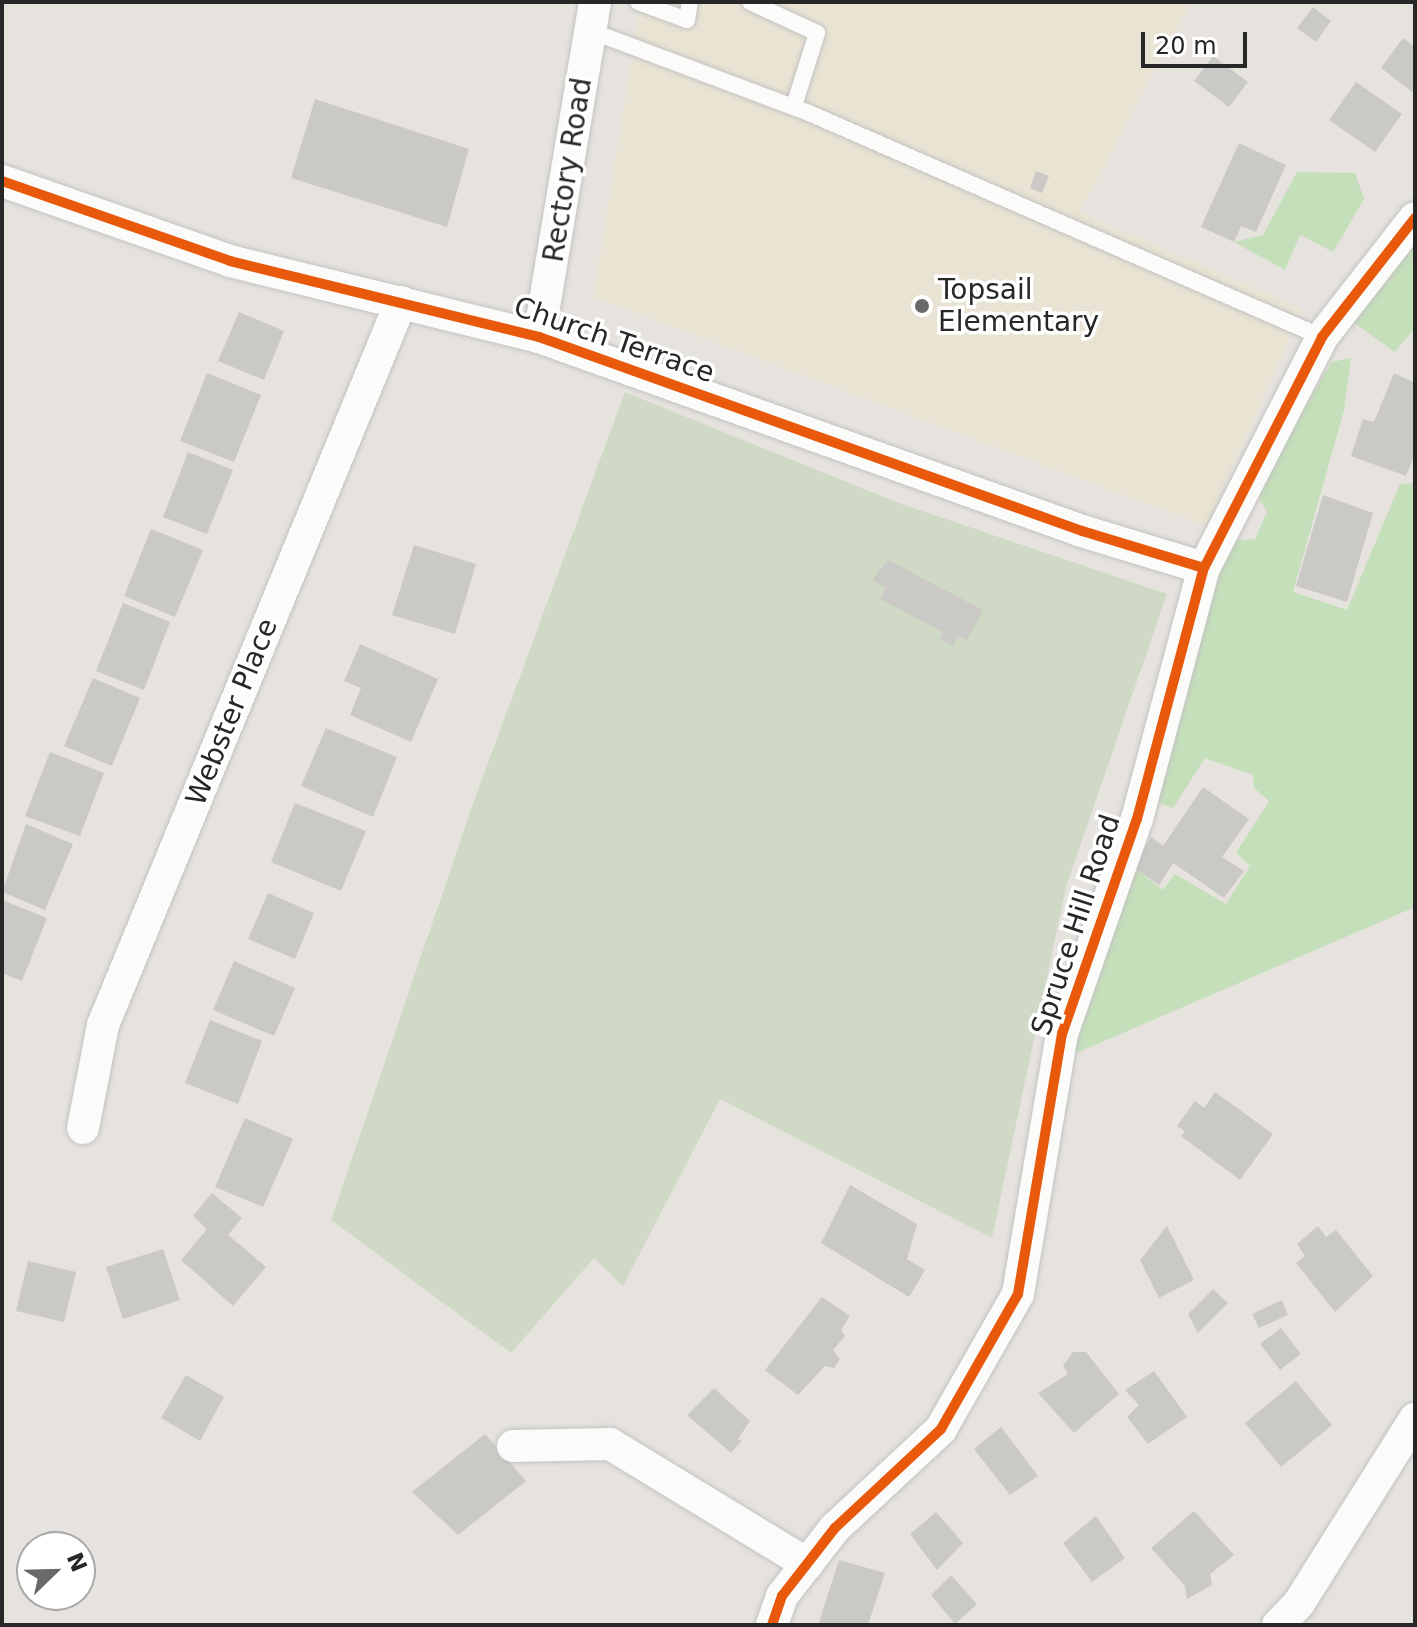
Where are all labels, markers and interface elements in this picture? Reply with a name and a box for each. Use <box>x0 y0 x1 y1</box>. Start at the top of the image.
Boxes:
scale bar <box>1145 16 1251 66</box>
text: 20 m <box>1155 32 1217 60</box>
street label: Rectory Road <box>537 75 599 265</box>
place label: Topsail Elementary <box>938 273 1099 339</box>
street label: Church Terrace <box>509 290 719 390</box>
marker: Topsail Elementary <box>913 297 931 315</box>
street label: Webster Place <box>179 614 285 810</box>
street label: Spruce Hill Road <box>1025 810 1127 1040</box>
north arrow <box>16 1531 96 1611</box>
text: N <box>62 1549 92 1576</box>

